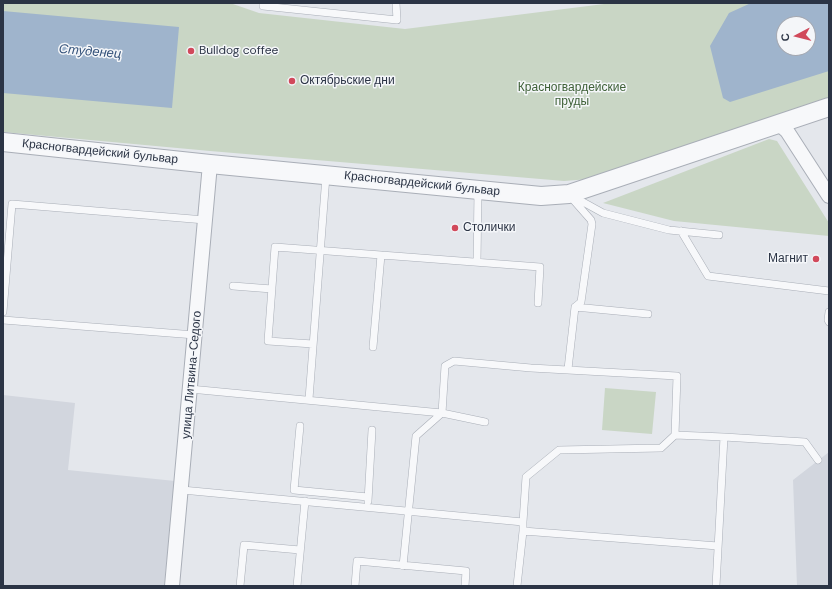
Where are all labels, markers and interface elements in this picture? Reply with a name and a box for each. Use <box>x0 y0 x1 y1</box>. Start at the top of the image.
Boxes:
north arrow <box>776 16 816 56</box>
text: С <box>778 33 793 42</box>
water label: Студенец <box>58 41 122 63</box>
place label: Bulldog coffee <box>199 44 278 58</box>
marker: Bulldog coffee <box>186 46 196 56</box>
place label: Октябрьские дни <box>300 74 395 88</box>
marker: Октябрьские дни <box>287 76 297 86</box>
park label: Красногвардейские пруды <box>518 81 626 109</box>
street label: Красногвардейский бульвар <box>21 137 179 167</box>
street label: Красногвардейский бульвар <box>343 169 501 199</box>
place label: Столички <box>463 221 515 235</box>
marker: Столички <box>450 223 460 233</box>
place label: Магнит <box>768 252 808 266</box>
marker: Магнит <box>811 254 821 264</box>
street label: улица Литвина-Седого <box>179 310 205 440</box>

